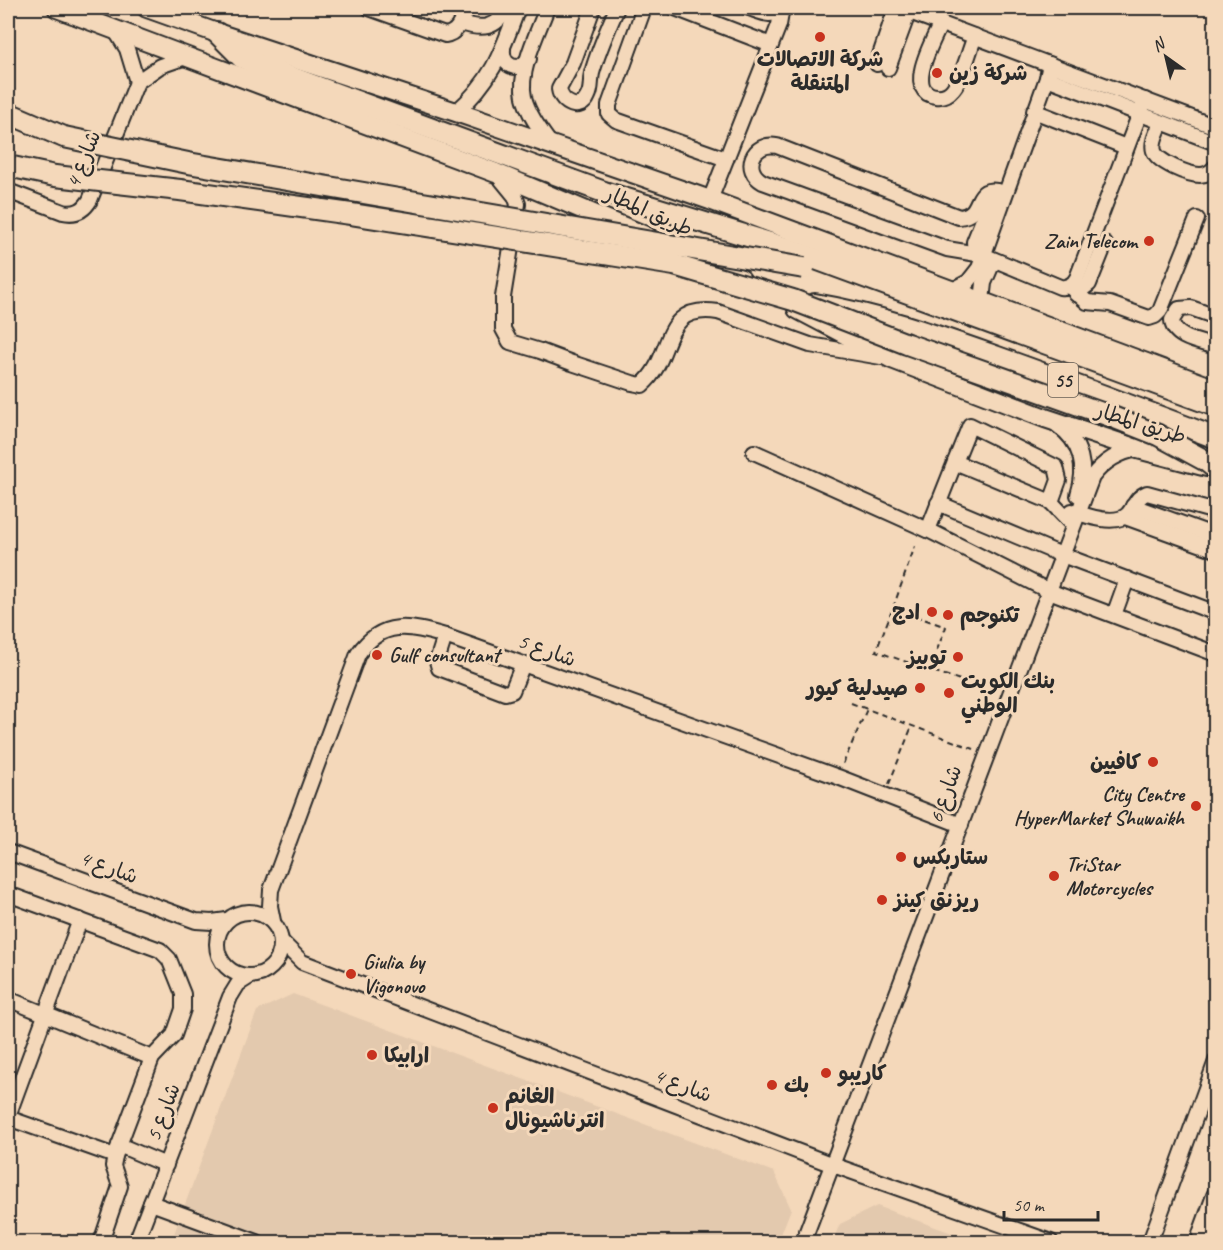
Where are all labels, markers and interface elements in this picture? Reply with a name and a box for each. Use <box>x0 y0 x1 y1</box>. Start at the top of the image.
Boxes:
north arrow <box>1136 27 1196 87</box>
marker: شركة الاتصالات المتنقلة <box>813 30 827 44</box>
text: N <box>1148 33 1170 56</box>
place label: شركة الاتصالات المتنقلة <box>757 46 883 96</box>
place label: شركة زين <box>949 60 1027 86</box>
marker: شركة زين <box>930 66 944 80</box>
street label: شارع 4 <box>60 126 108 192</box>
street label: طريق المطار <box>599 179 697 242</box>
place label: Zain Telecom <box>1044 228 1139 254</box>
marker: Zain Telecom <box>1142 234 1156 248</box>
road number: 55 <box>1048 363 1078 397</box>
street label: طريق المطار <box>1091 396 1189 449</box>
place label: ادج <box>892 599 920 625</box>
place label: تكنوجم <box>960 602 1020 631</box>
marker: ادج <box>925 605 939 619</box>
marker: تكنوجم <box>941 608 955 622</box>
street label: شارع 5 <box>514 628 580 674</box>
place label: Gulf consultant <box>389 642 503 668</box>
place label: توبيز <box>905 644 947 670</box>
marker: Gulf consultant <box>370 648 384 662</box>
marker: توبيز <box>951 650 965 664</box>
place label: بنك الكويت الوطني <box>961 668 1055 724</box>
place label: صيدلية كيور <box>805 675 908 702</box>
marker: صيدلية كيور <box>913 681 927 695</box>
marker: بنك الكويت الوطني <box>942 686 956 700</box>
place label: كافيين <box>1090 749 1142 775</box>
marker: كافيين <box>1146 755 1160 769</box>
street label: شارع 6 <box>923 761 969 827</box>
place label: City Centre HyperMarket Shuwaikh <box>1014 781 1186 831</box>
marker: City Centre HyperMarket Shuwaikh <box>1189 799 1203 813</box>
place label: ستاربكس <box>913 844 988 870</box>
street label: شارع 4 <box>76 845 142 891</box>
marker: ستاربكس <box>894 850 908 864</box>
place label: TriStar Motorcycles <box>1066 851 1155 901</box>
marker: TriStar Motorcycles <box>1047 869 1061 883</box>
place label: ريزنق كينز <box>892 887 979 913</box>
marker: ريزنق كينز <box>875 893 889 907</box>
place label: Giulia by Vigonovo <box>363 949 427 999</box>
marker: Giulia by Vigonovo <box>344 967 358 981</box>
place label: ارابيكا <box>384 1042 429 1068</box>
marker: ارابيكا <box>365 1048 379 1062</box>
place label: كاريبو <box>837 1060 887 1087</box>
street label: شارع 4 <box>650 1062 716 1110</box>
marker: كاريبو <box>819 1066 833 1080</box>
place label: بك <box>784 1072 809 1098</box>
marker: بك <box>765 1078 779 1092</box>
street label: شارع 5 <box>140 1079 188 1145</box>
place label: الغانم انترناشيونال <box>505 1083 604 1134</box>
marker: الغانم انترناشيونال <box>486 1101 500 1115</box>
scale bar <box>1004 1184 1098 1222</box>
text: 50 m <box>1013 1194 1046 1216</box>

